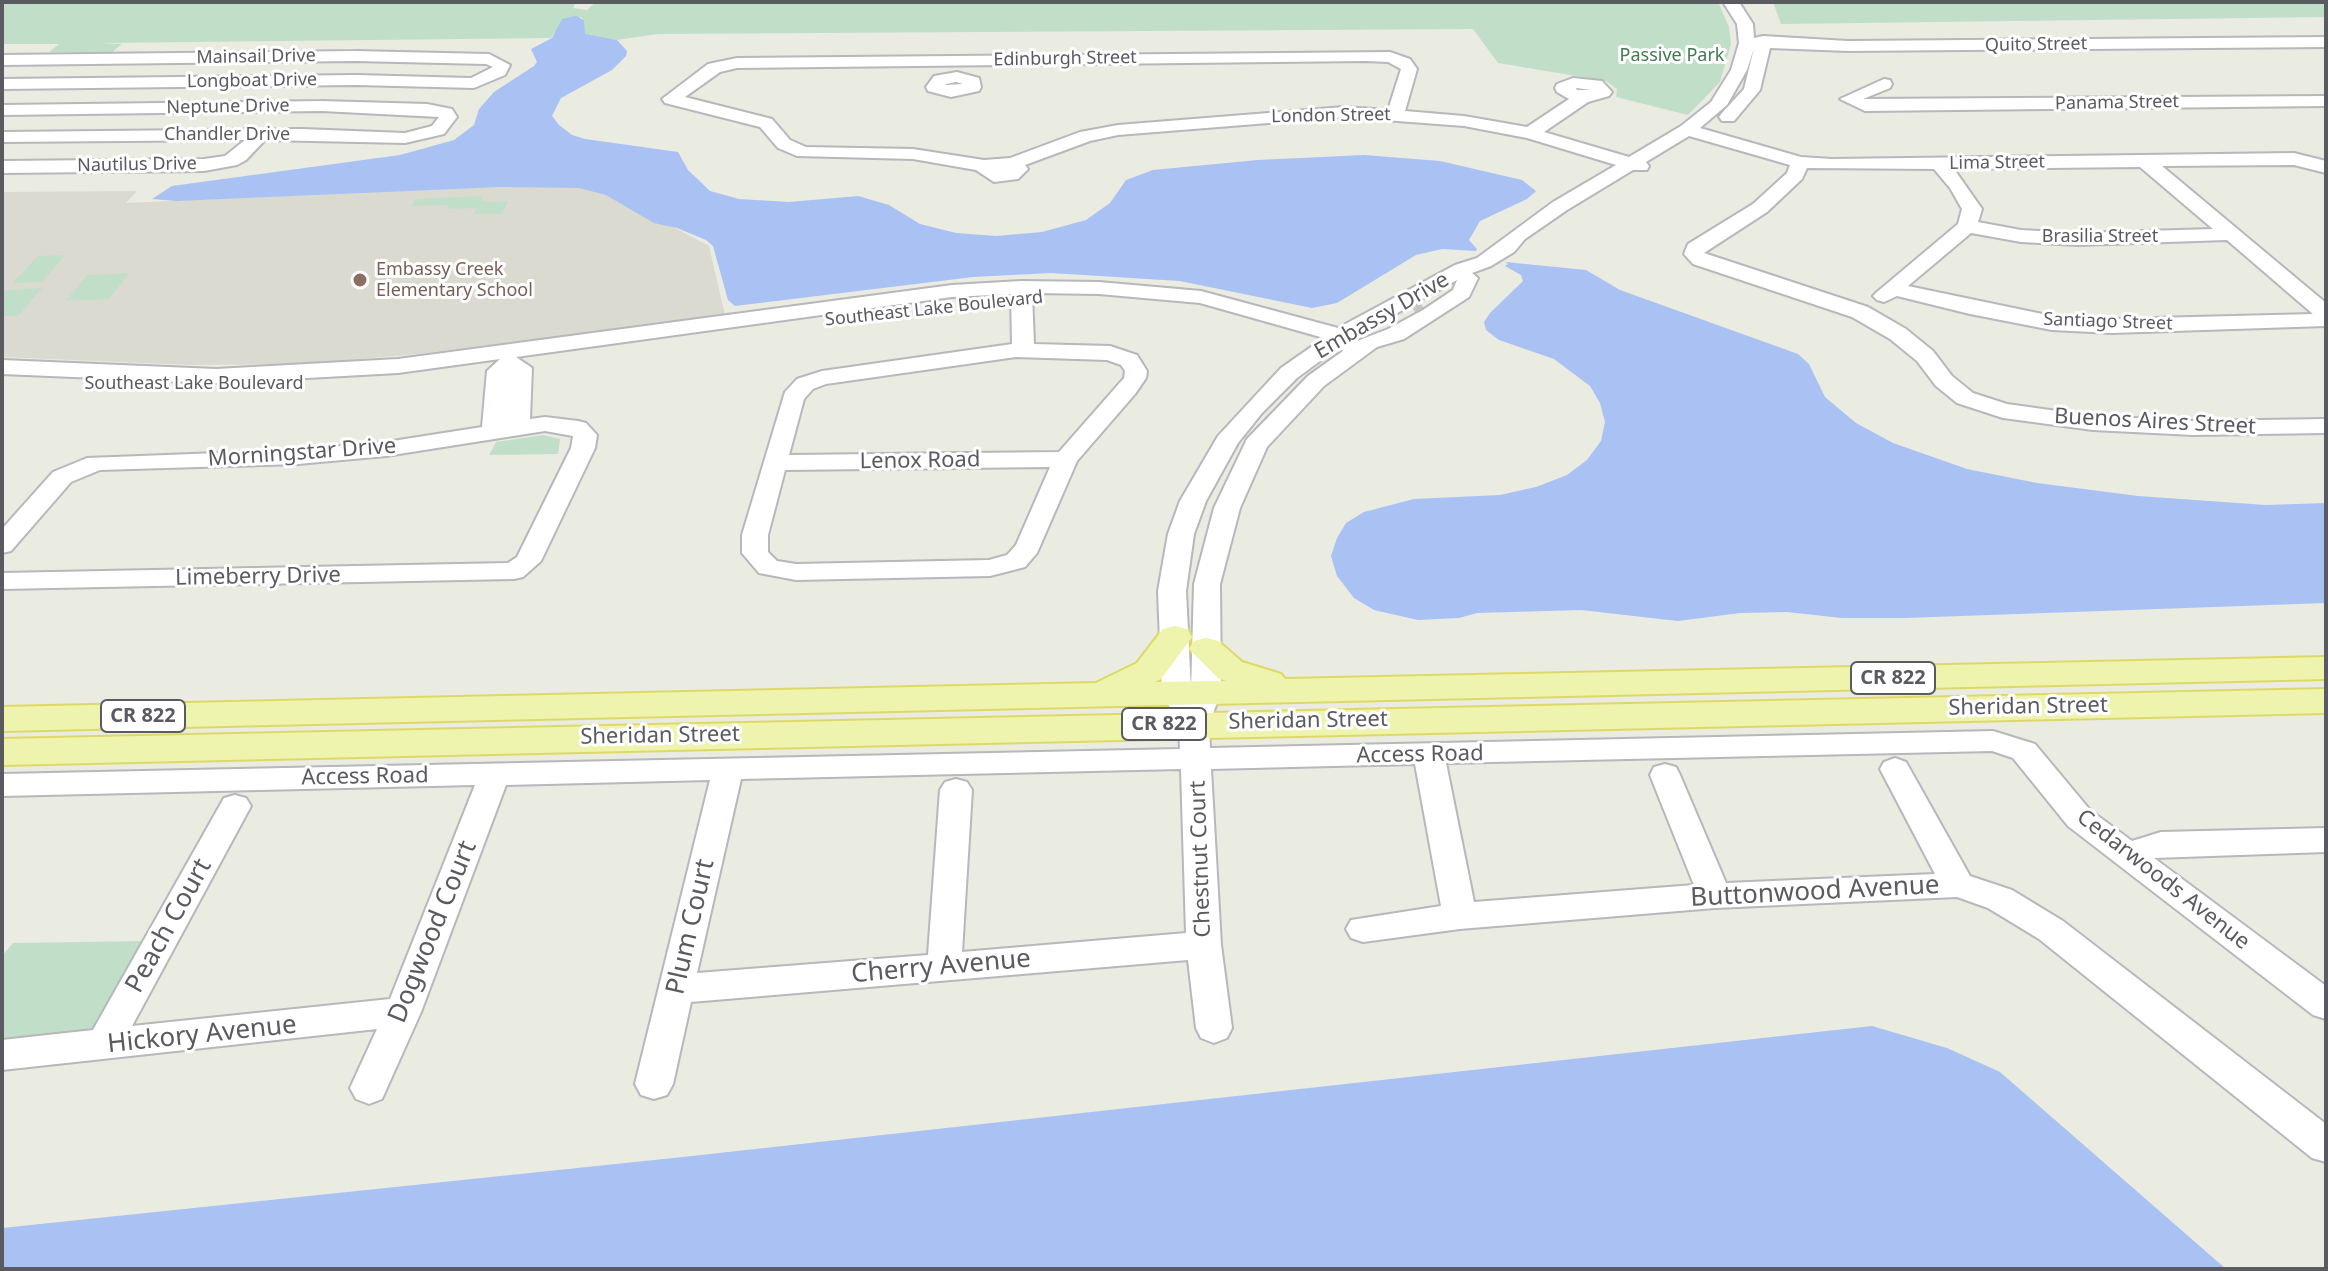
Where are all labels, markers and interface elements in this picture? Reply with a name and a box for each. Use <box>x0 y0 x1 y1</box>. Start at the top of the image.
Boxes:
street label: Quito Street <box>1985 33 2087 57</box>
street label: Mainsail Drive <box>196 45 316 69</box>
park label: Passive Park <box>1620 45 1724 67</box>
street label: Edinburgh Street <box>993 47 1137 71</box>
street label: Longboat Drive <box>187 69 317 93</box>
street label: Panama Street <box>2055 91 2179 115</box>
street label: Neptune Drive <box>166 95 290 119</box>
street label: London Street <box>1271 104 1391 128</box>
street label: Chandler Drive <box>164 124 290 146</box>
street label: Lima Street <box>1949 151 2045 175</box>
street label: Nautilus Drive <box>77 153 197 177</box>
street label: Brasilia Street <box>2042 226 2158 248</box>
place label: Embassy Creek Elementary School <box>376 259 533 302</box>
street label: Embassy Drive <box>1310 267 1454 365</box>
marker: Embassy Creek Elementary School <box>351 271 369 289</box>
street label: Southeast Lake Boulevard <box>824 287 1044 331</box>
street label: Santiago Street <box>2043 309 2173 335</box>
street label: Southeast Lake Boulevard <box>84 373 304 395</box>
street label: Buenos Aires Street <box>2053 404 2257 440</box>
street label: Morningstar Drive <box>207 433 397 473</box>
street label: Lenox Road <box>859 447 981 475</box>
street label: Limeberry Drive <box>175 562 341 592</box>
road number: CR 822 <box>1851 662 1935 694</box>
street label: Sheridan Street <box>1948 692 2108 722</box>
road number: CR 822 <box>101 700 185 732</box>
street label: Sheridan Street <box>1228 706 1388 736</box>
road number: CR 822 <box>1122 708 1206 740</box>
street label: Sheridan Street <box>580 721 740 751</box>
street label: Access Road <box>1356 741 1484 769</box>
street label: Access Road <box>301 763 429 791</box>
street label: Chestnut Court <box>1185 780 1217 938</box>
street label: Cedarwoods Avenue <box>2071 804 2255 956</box>
street label: Dogwood Court <box>382 836 484 1028</box>
street label: Peach Court <box>119 853 219 999</box>
street label: Plum Court <box>660 856 722 998</box>
street label: Buttonwood Avenue <box>1690 870 1940 914</box>
street label: Cherry Avenue <box>850 944 1032 990</box>
street label: Hickory Avenue <box>106 1010 298 1060</box>

